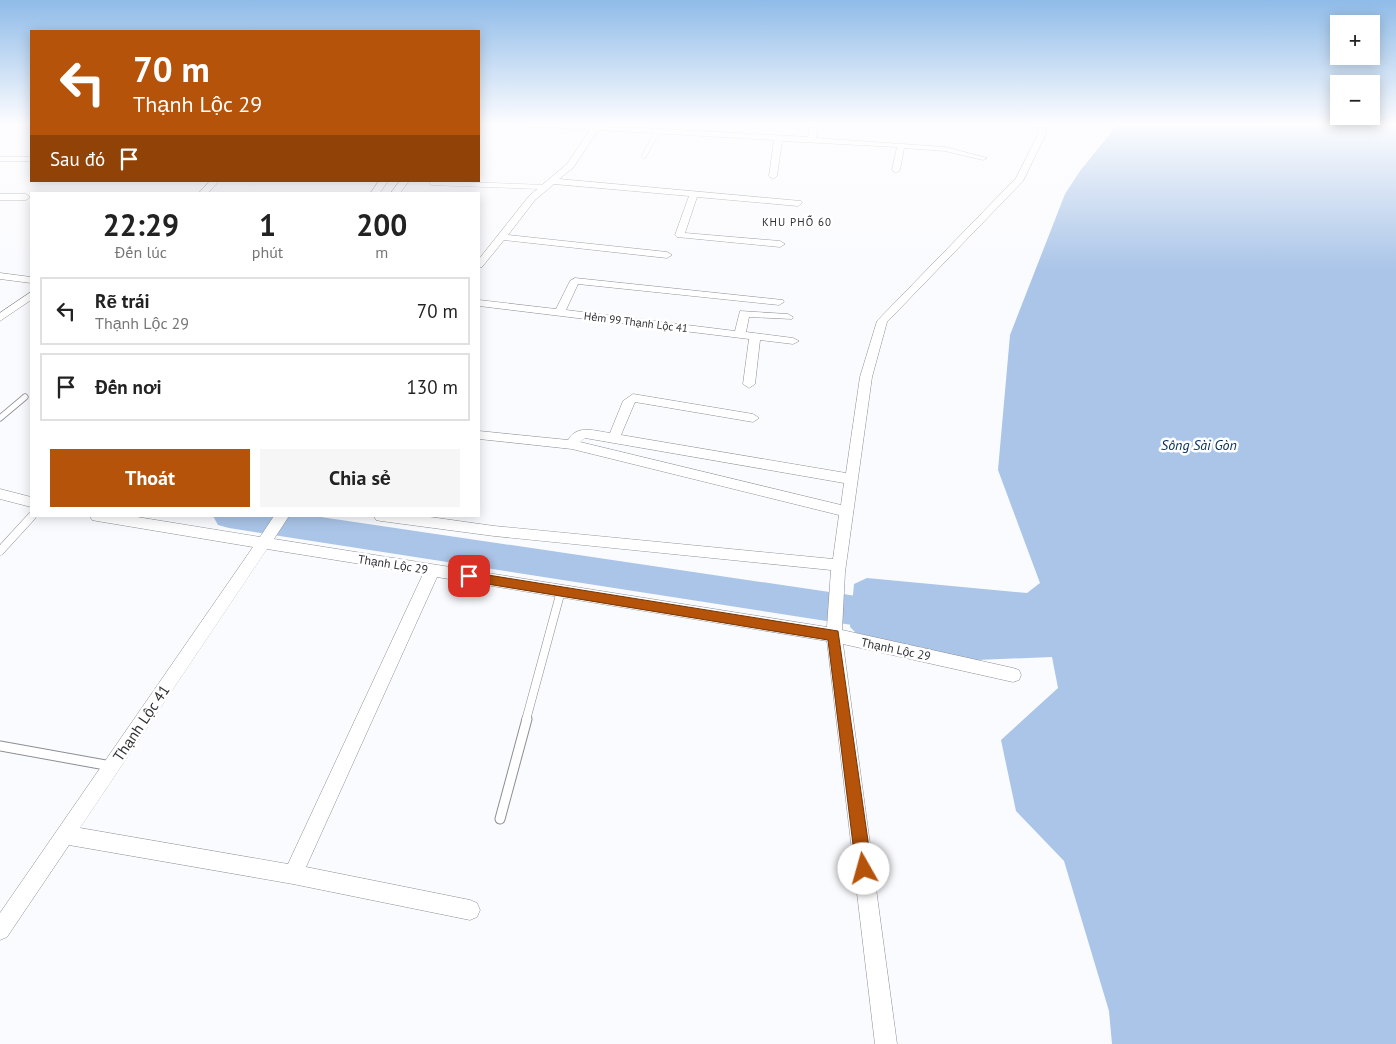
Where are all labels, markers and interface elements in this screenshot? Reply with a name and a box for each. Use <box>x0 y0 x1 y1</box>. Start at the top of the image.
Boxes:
map controls <box>1330 15 1380 125</box>
button: + <box>1330 15 1380 65</box>
text: 70 m <box>133 46 210 92</box>
icon: left <box>50 50 115 115</box>
button: − <box>1330 75 1380 125</box>
text: Thạnh Lộc 29 <box>133 90 262 118</box>
icon: arrive <box>115 145 143 173</box>
text: Sau đó <box>50 147 105 171</box>
text: 22:29 <box>103 205 179 244</box>
text: 1 <box>259 205 276 244</box>
text: 200 <box>356 205 407 244</box>
district label: KHU PHỐ 60 <box>762 215 832 229</box>
text: Đến lúc <box>115 242 167 262</box>
text: phút <box>252 242 283 262</box>
text: m <box>375 242 388 262</box>
text: Rẽ trái <box>95 289 150 313</box>
icon: left <box>52 297 80 325</box>
text: 70 m <box>417 299 458 323</box>
street label: Hẻm 99 Thạnh Lộc 41 <box>583 309 689 335</box>
text: Thạnh Lộc 29 <box>95 313 189 333</box>
icon: arrive <box>52 373 80 401</box>
text: Đến nơi <box>95 375 162 399</box>
text: 130 m <box>406 375 458 399</box>
water label: Sông Sài Gòn <box>1161 436 1237 454</box>
button: Thoát <box>50 449 250 507</box>
button: Chia sẻ <box>260 449 460 507</box>
street label: Thạnh Lộc 29 <box>357 551 429 577</box>
pin <box>448 555 490 597</box>
icon: arrive <box>455 562 483 590</box>
street label: Thạnh Lộc 29 <box>860 634 932 664</box>
street label: Thạnh Lộc 41 <box>108 681 174 765</box>
position arrow <box>837 842 889 894</box>

